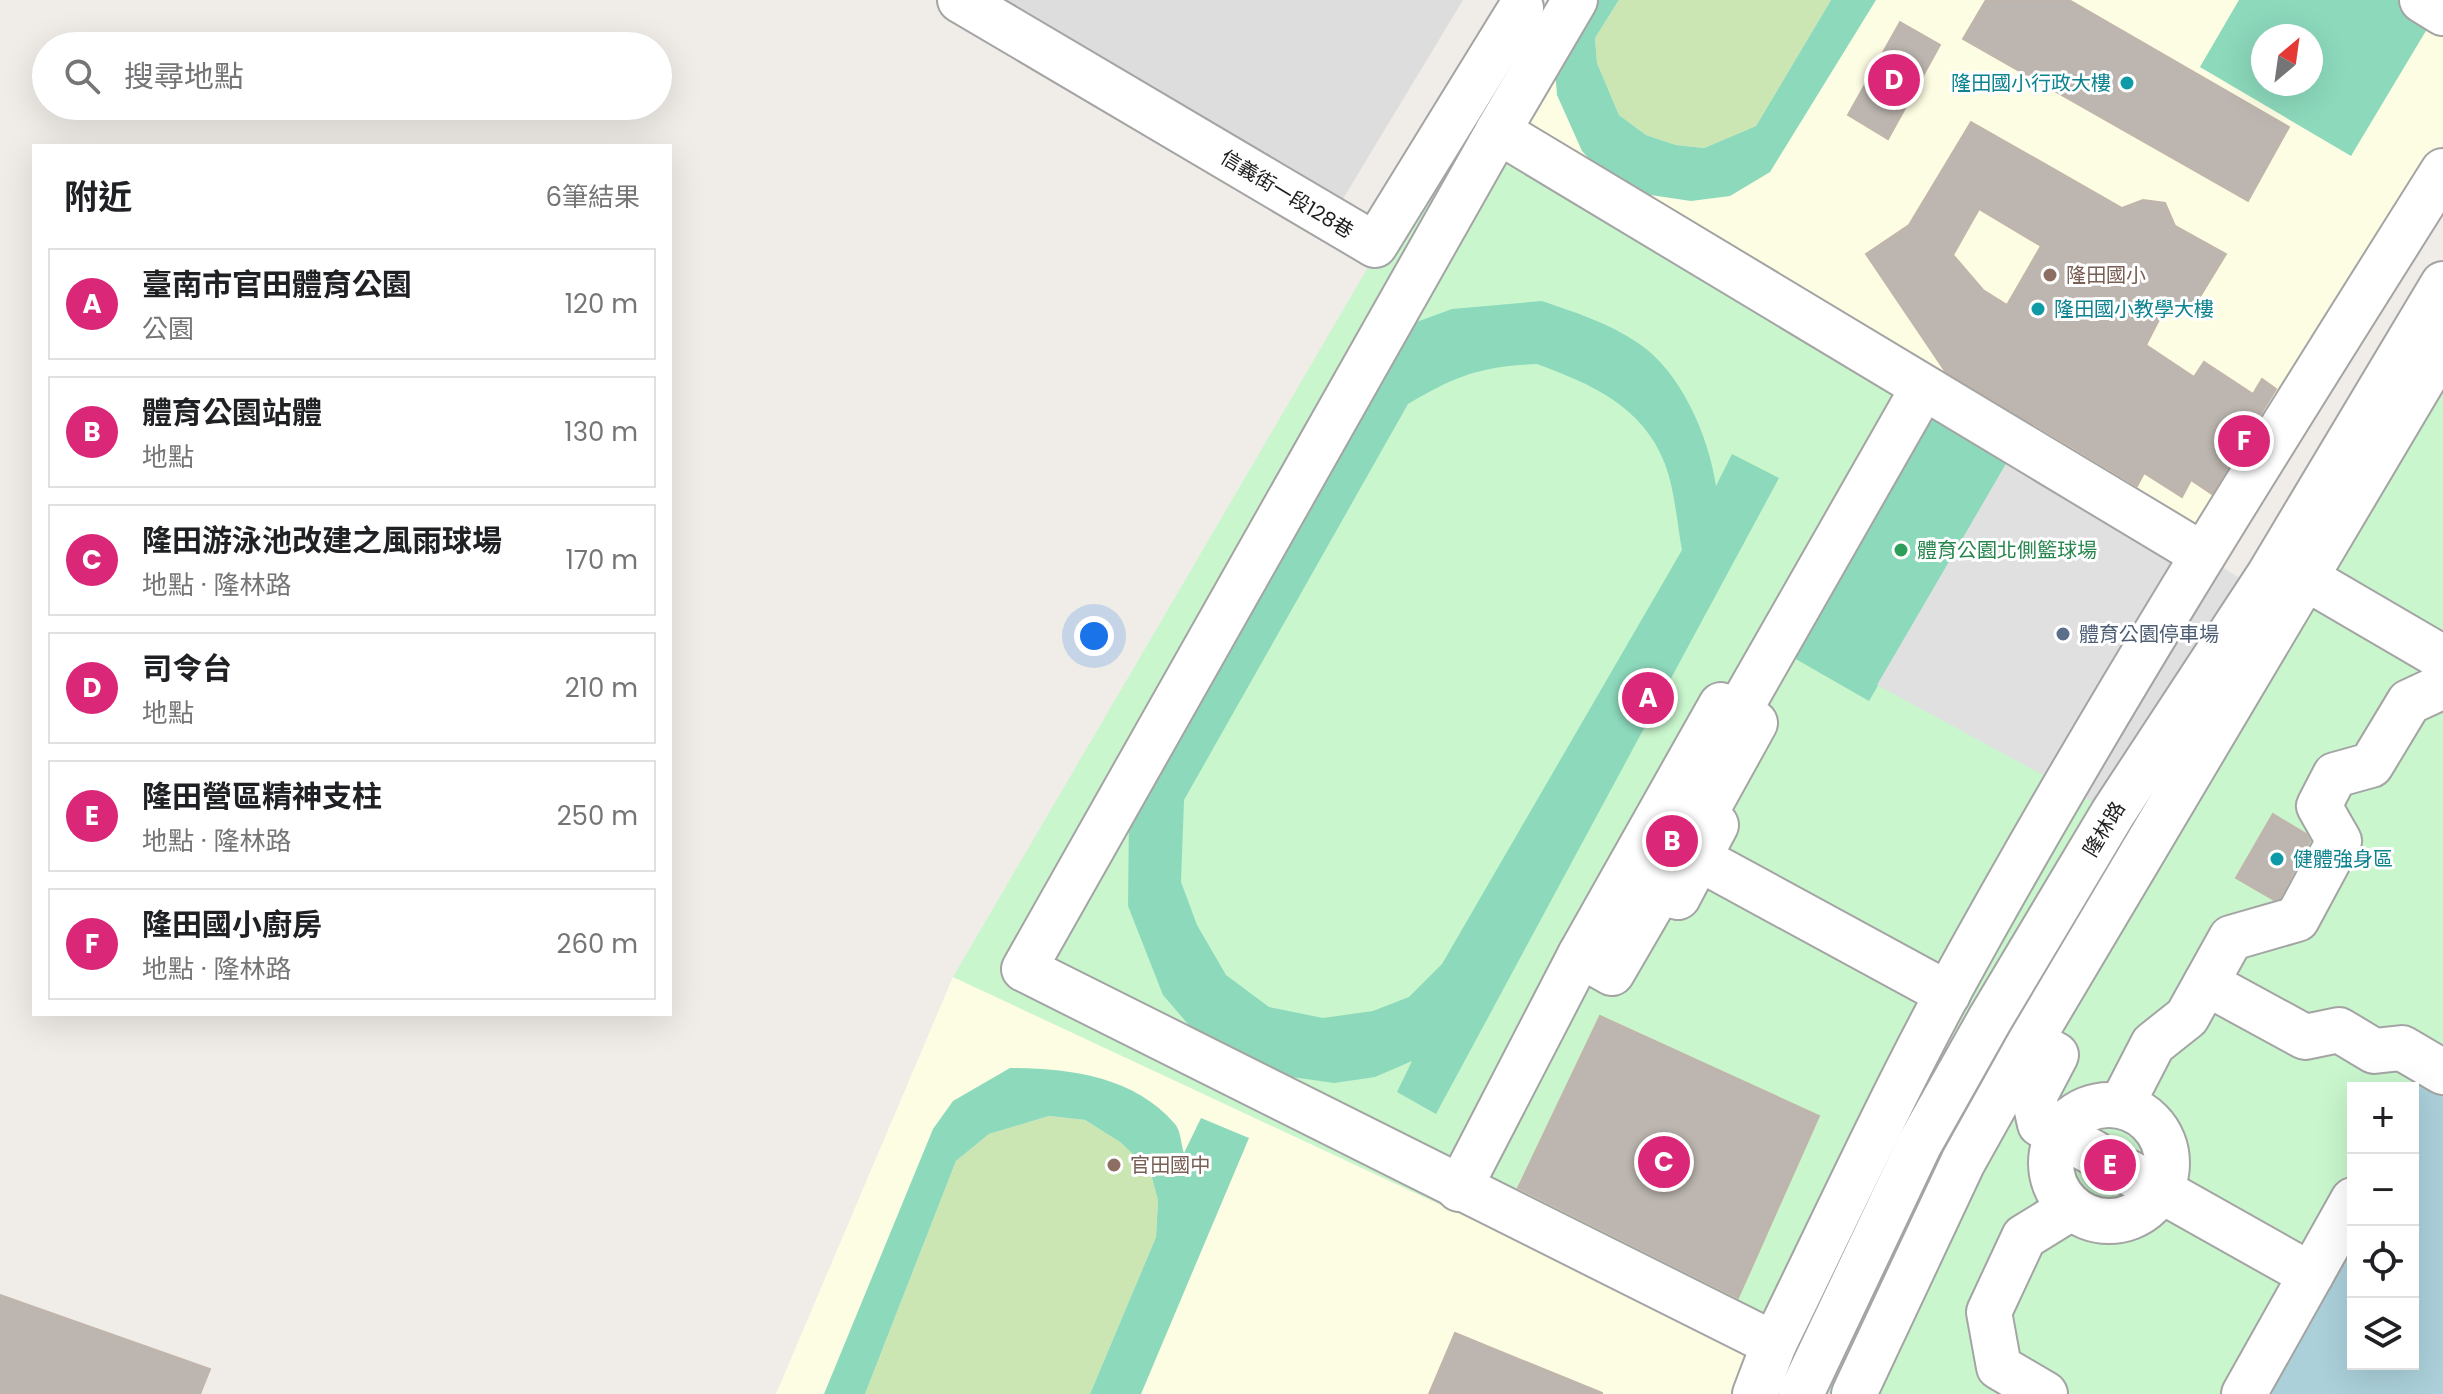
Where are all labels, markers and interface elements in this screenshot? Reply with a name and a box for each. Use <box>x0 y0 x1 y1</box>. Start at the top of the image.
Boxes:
north arrow <box>2251 24 2323 96</box>
search box <box>32 32 672 120</box>
pin: D <box>1868 50 1920 110</box>
icon: search <box>60 54 104 98</box>
text: 搜尋地點 <box>124 55 244 98</box>
place label: 隆田國小行政大樓 <box>1951 69 2111 97</box>
marker: 隆田國小行政大樓 <box>2118 74 2136 92</box>
street label: 信義街一段128巷 <box>1215 143 1359 245</box>
text: 附近 <box>64 173 132 221</box>
text: 6筆結果 <box>545 179 640 215</box>
place label: 隆田國小 <box>2066 261 2146 289</box>
text: 臺南市官田體育公園 <box>142 263 412 306</box>
marker: 隆田國小 <box>2041 266 2059 284</box>
text: A <box>82 286 102 322</box>
text: 120 m <box>565 286 638 322</box>
place label: 隆田國小教學大樓 <box>2054 295 2214 323</box>
marker: 隆田國小教學大樓 <box>2029 300 2047 318</box>
text: 公園 <box>142 311 194 347</box>
text: 體育公園站體 <box>142 391 322 434</box>
pin: F <box>2218 411 2270 471</box>
text: B <box>83 414 101 450</box>
text: 130 m <box>564 414 638 450</box>
text: 地點 <box>142 439 194 475</box>
text: 隆田游泳池改建之風雨球場 <box>142 519 502 562</box>
place label: 體育公園北側籃球場 <box>1917 536 2097 564</box>
marker: 體育公園北側籃球場 <box>1892 541 1910 559</box>
text: C <box>82 542 102 578</box>
text: 170 m <box>565 542 638 578</box>
text: 地點 · 隆林路 <box>142 567 291 603</box>
your location <box>1074 616 1114 656</box>
place label: 體育公園停車場 <box>2079 620 2219 648</box>
marker: 體育公園停車場 <box>2054 625 2072 643</box>
text: 司令台 <box>142 647 232 690</box>
pin: A <box>1622 668 1674 728</box>
text: D <box>83 670 101 706</box>
text: 210 m <box>565 670 638 706</box>
text: 地點 <box>142 695 194 731</box>
text: 隆田營區精神支柱 <box>142 775 382 818</box>
street label: 隆林路 <box>2077 796 2131 862</box>
text: E <box>85 798 99 834</box>
text: 250 m <box>557 798 638 834</box>
pin: B <box>1646 811 1698 871</box>
text: 地點 · 隆林路 <box>142 823 291 859</box>
place label: 健體強身區 <box>2293 845 2393 873</box>
marker: 健體強身區 <box>2268 850 2286 868</box>
text: 隆田國小廚房 <box>142 903 322 946</box>
text: F <box>85 926 99 962</box>
text: 260 m <box>556 926 638 962</box>
text: 地點 · 隆林路 <box>142 951 291 987</box>
map controls <box>2347 1082 2419 1370</box>
button: + <box>2347 1082 2419 1154</box>
pin: C <box>1638 1132 1690 1192</box>
pin: E <box>2084 1135 2136 1195</box>
place label: 官田國中 <box>1130 1151 1210 1179</box>
button: − <box>2347 1154 2419 1226</box>
marker: 官田國中 <box>1105 1156 1123 1174</box>
button: locate <box>2347 1226 2419 1298</box>
button: layers <box>2347 1298 2419 1370</box>

